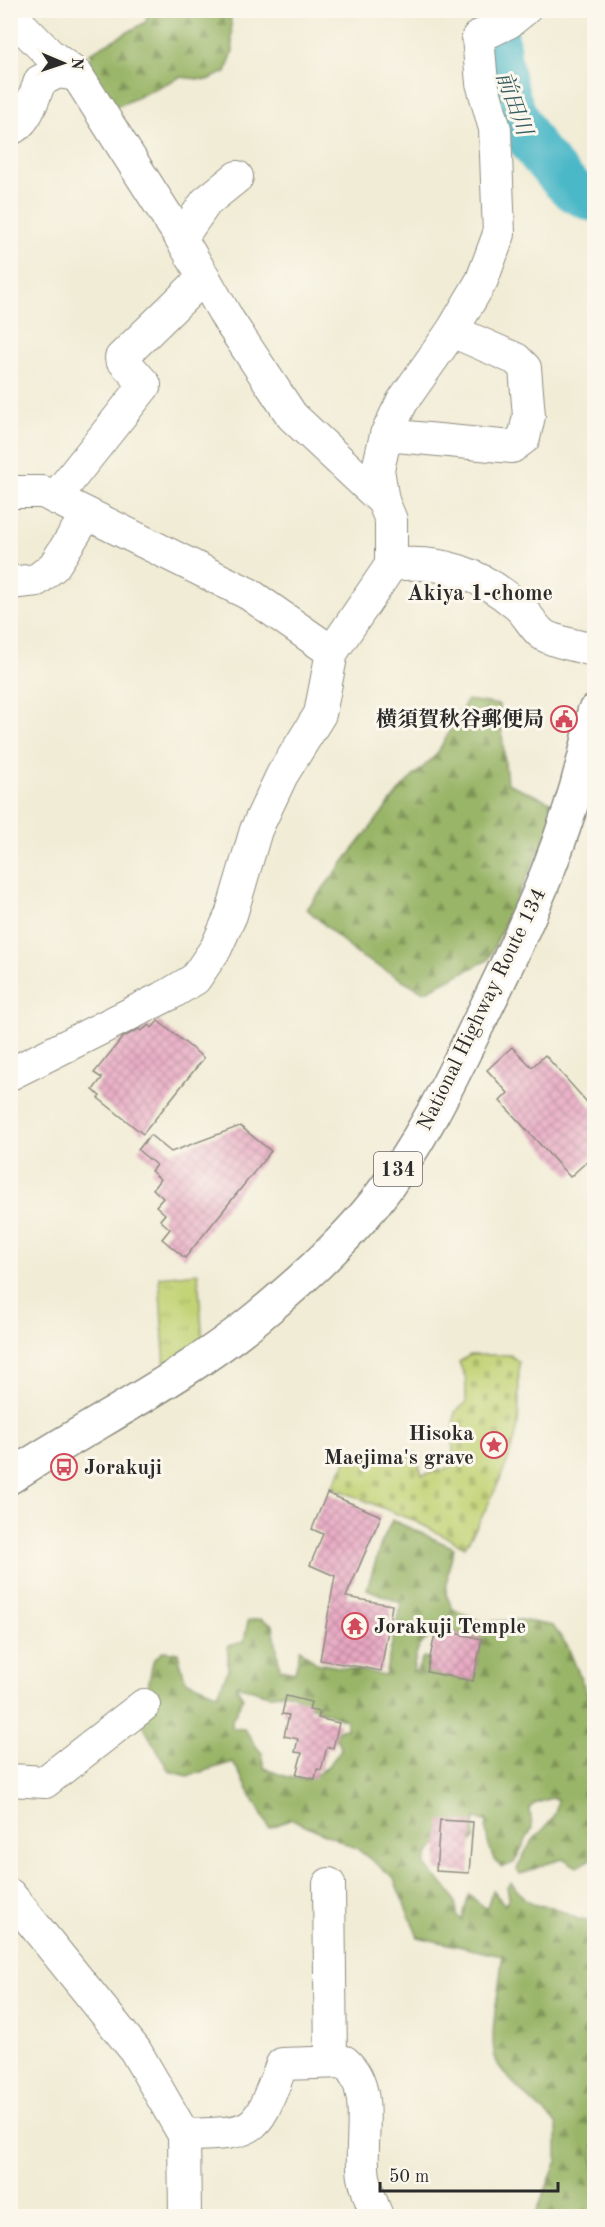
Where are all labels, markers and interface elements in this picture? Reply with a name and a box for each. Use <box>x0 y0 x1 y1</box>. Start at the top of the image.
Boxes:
north arrow <box>33 33 93 93</box>
text: N <box>68 57 84 71</box>
water label: 前田川 <box>491 68 537 140</box>
district label: Akiya 1-chome <box>407 583 553 605</box>
public building icon: 横須賀秋谷郵便局 <box>549 704 579 734</box>
place label: 横須賀秋谷郵便局 <box>376 708 544 731</box>
street label: National Highway Route 134 <box>414 885 550 1134</box>
road number: 134 <box>374 1152 422 1186</box>
place label: Hisoka Maejima's grave <box>324 1424 474 1469</box>
place icon: Hisoka Maejima's grave <box>479 1430 509 1460</box>
bus stop icon: Jorakuji <box>49 1452 79 1482</box>
place label: Jorakuji <box>84 1458 162 1479</box>
temple icon: Jorakuji Temple <box>340 1611 370 1641</box>
place label: Jorakuji Temple <box>374 1617 526 1638</box>
scale bar <box>380 2155 558 2193</box>
text: 50 m <box>389 2168 429 2186</box>

